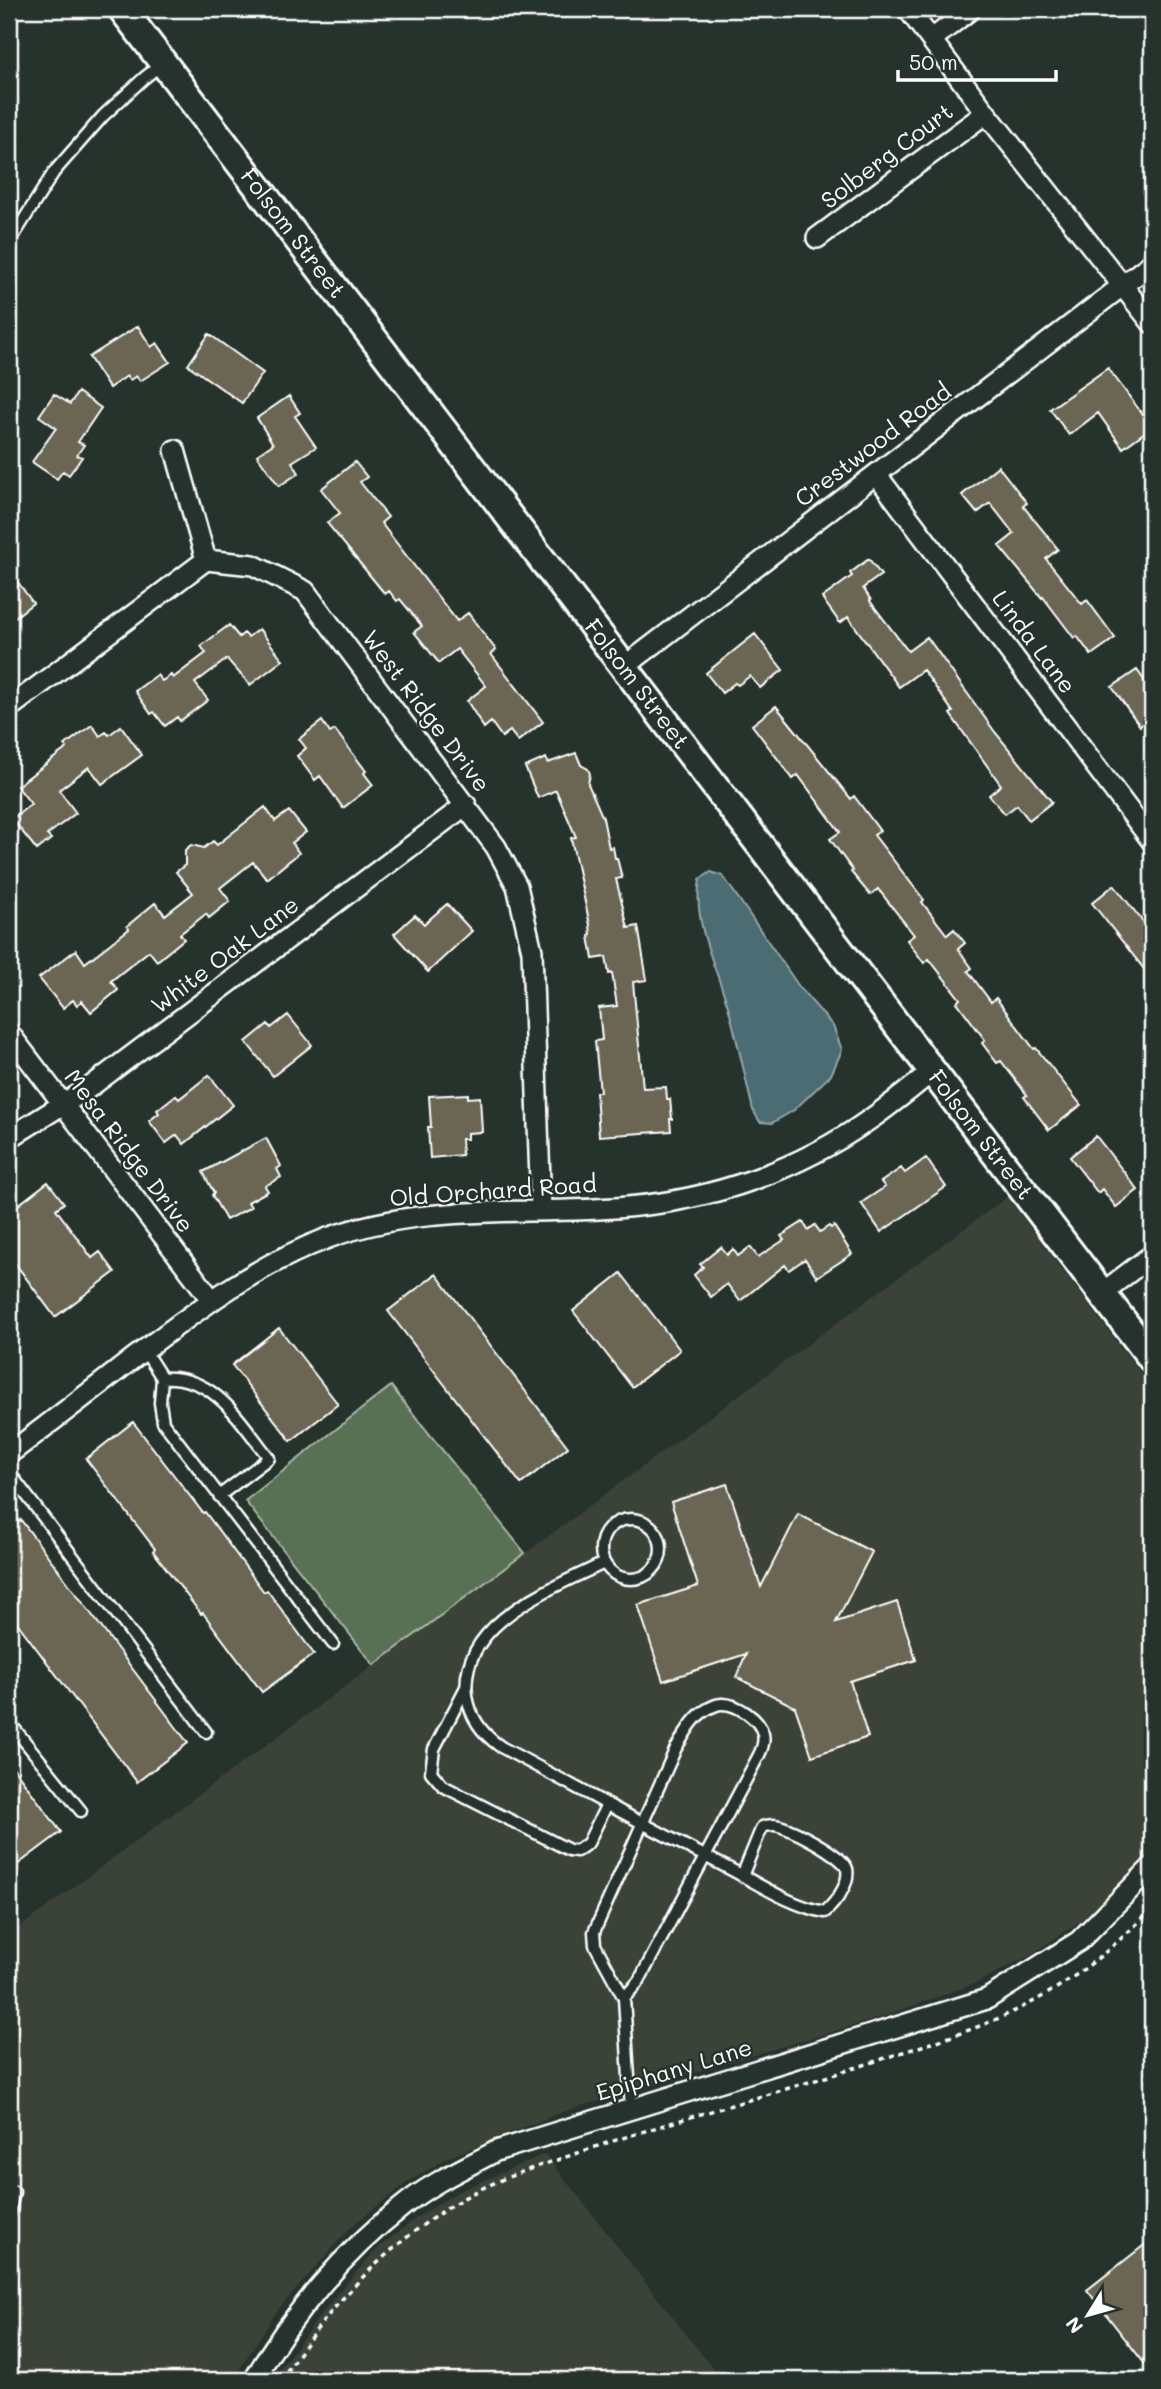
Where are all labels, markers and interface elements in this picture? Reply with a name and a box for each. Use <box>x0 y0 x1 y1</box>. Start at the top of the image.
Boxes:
scale bar <box>898 38 1056 82</box>
text: 50 m <box>909 48 958 75</box>
street label: Solberg Court <box>814 96 958 215</box>
street label: Folsom Street <box>235 161 353 304</box>
street label: Crestwood Road <box>788 376 956 513</box>
street label: Linda Lane <box>986 584 1083 699</box>
street label: Folsom Street <box>579 612 697 755</box>
street label: West Ridge Drive <box>356 623 498 797</box>
street label: White Oak Lane <box>145 889 304 1020</box>
street label: Mesa Ridge Drive <box>58 1062 201 1238</box>
street label: Folsom Street <box>922 1063 1041 1205</box>
street label: Old Orchard Road <box>388 1168 597 1212</box>
street label: Epiphany Lane <box>592 2031 755 2107</box>
north arrow <box>1052 2280 1122 2350</box>
text: N <box>1060 2312 1088 2339</box>

